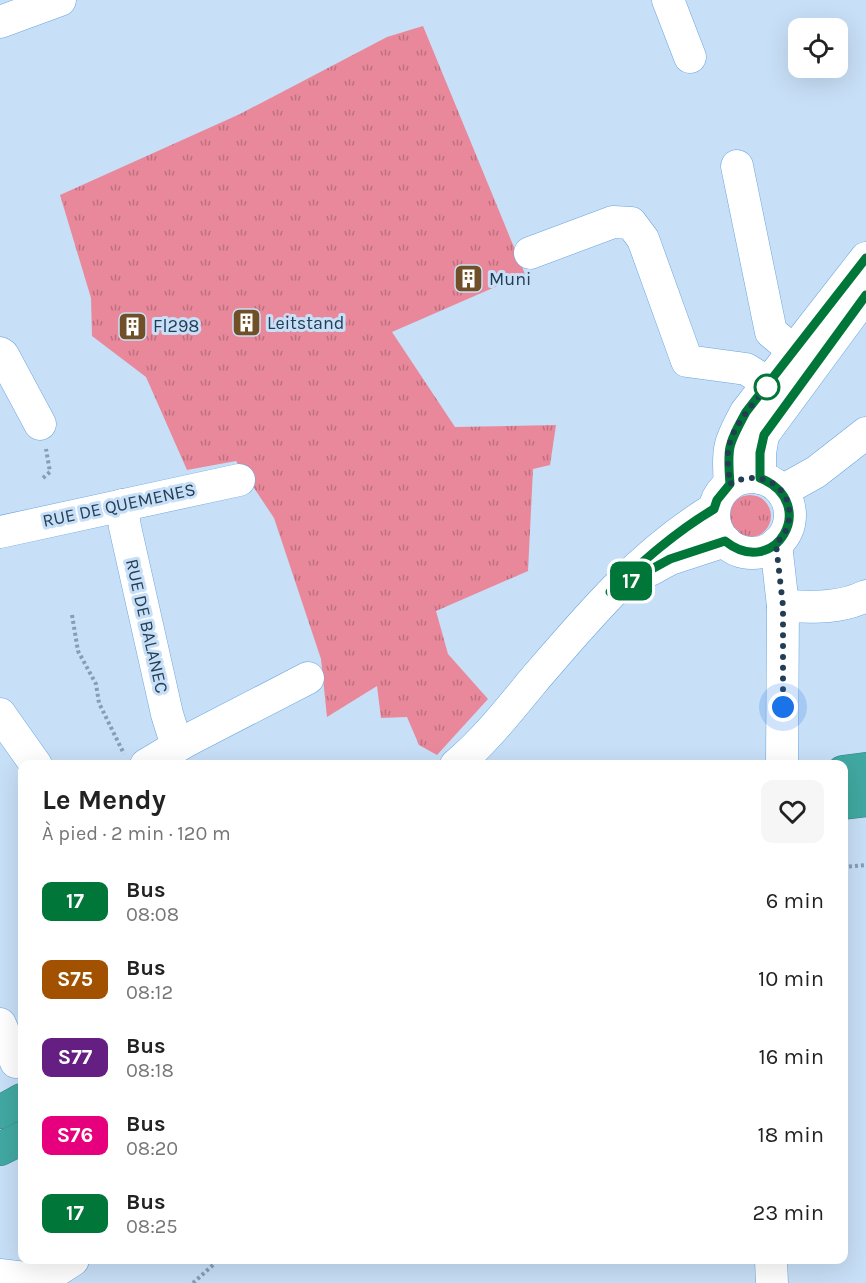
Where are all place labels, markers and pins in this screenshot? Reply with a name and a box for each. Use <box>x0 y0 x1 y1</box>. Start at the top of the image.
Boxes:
building icon: Muni <box>452 263 484 295</box>
place label: Muni <box>489 268 531 290</box>
building icon: Leitstand <box>230 307 262 339</box>
building icon: Fl298 <box>116 310 148 342</box>
place label: Leitstand <box>267 312 344 334</box>
place label: Fl298 <box>153 315 199 337</box>
unlabelled marker <box>754 374 780 400</box>

